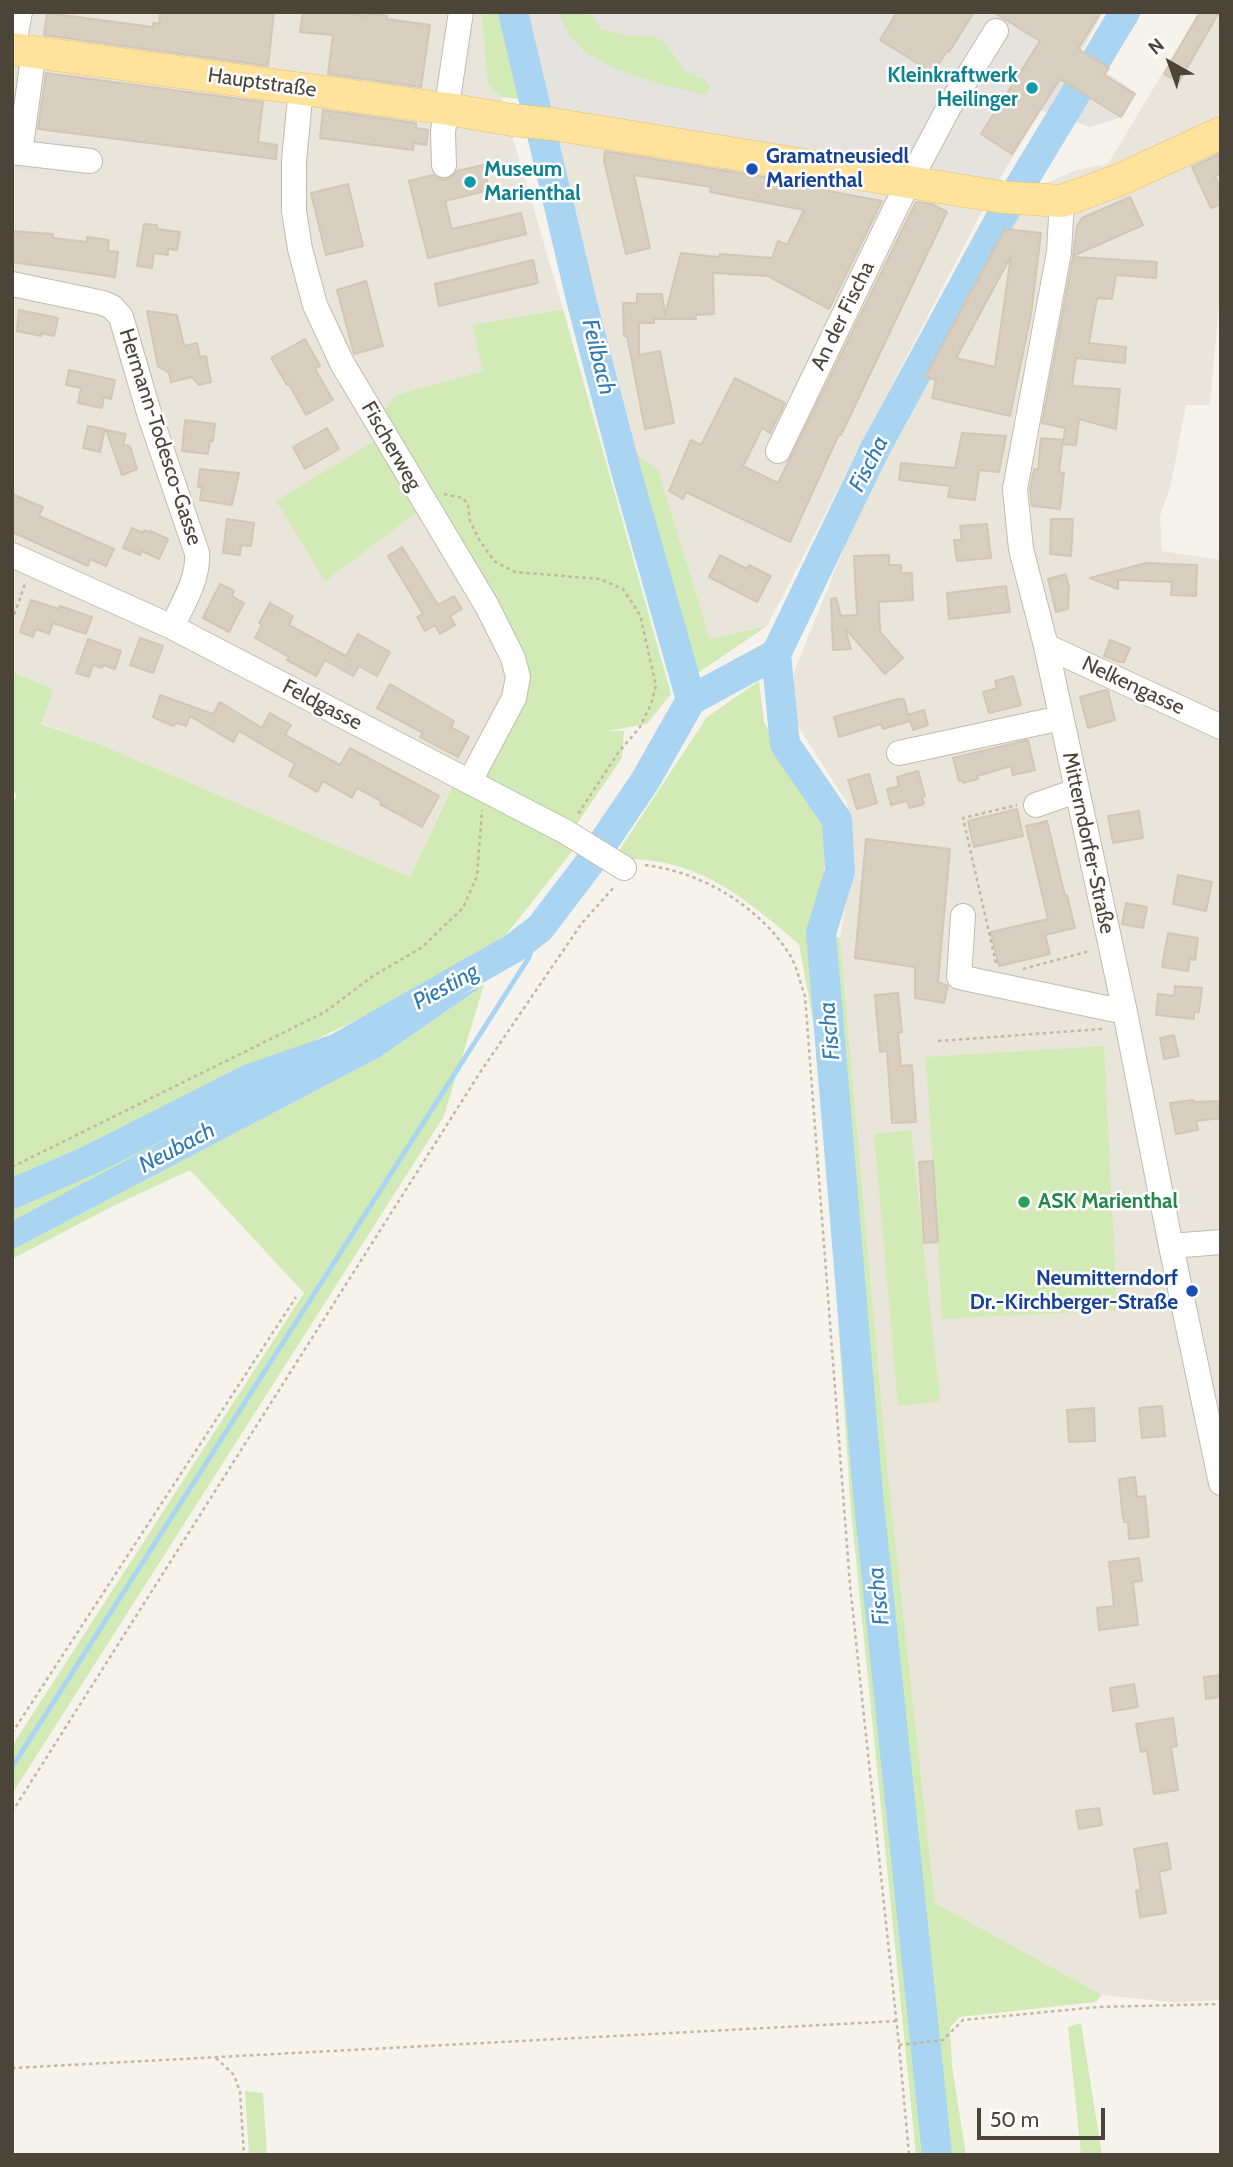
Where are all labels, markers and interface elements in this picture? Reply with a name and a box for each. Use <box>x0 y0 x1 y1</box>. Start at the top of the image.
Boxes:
north arrow <box>1135 28 1205 98</box>
text: N <box>1144 33 1169 60</box>
street label: Hauptstraße <box>206 63 318 103</box>
place label: Kleinkraftwerk Heilinger <box>887 63 1018 113</box>
marker: Kleinkraftwerk Heilinger <box>1024 80 1040 96</box>
place label: Gramatneusiedl Marienthal <box>766 144 909 194</box>
place label: Museum Marienthal <box>484 157 581 207</box>
marker: Gramatneusiedl Marienthal <box>744 161 760 177</box>
marker: Museum Marienthal <box>462 174 478 190</box>
street label: An der Fischa <box>806 257 880 375</box>
water label: Feilbach <box>575 316 621 398</box>
street label: Hermann-Todesco-Gasse <box>113 325 207 549</box>
street label: Fischerweg <box>355 397 427 495</box>
water label: Fischa <box>843 432 895 496</box>
street label: Nelkengasse <box>1078 651 1188 721</box>
street label: Feldgasse <box>278 674 366 736</box>
street label: Mitterndorfer-Straße <box>1056 750 1120 936</box>
water label: Piesting <box>408 958 484 1016</box>
water label: Fischa <box>814 1001 846 1061</box>
water label: Neubach <box>134 1117 220 1179</box>
place label: ASK Marienthal <box>1038 1189 1178 1215</box>
marker: ASK Marienthal <box>1016 1194 1032 1210</box>
place label: Neumitterndorf Dr.-Kirchberger-Straße <box>970 1266 1178 1316</box>
marker: Neumitterndorf Dr.-Kirchberger-Straße <box>1184 1283 1200 1299</box>
water label: Fischa <box>862 1565 896 1627</box>
scale bar <box>981 2094 1109 2138</box>
text: 50 m <box>990 2107 1039 2132</box>

